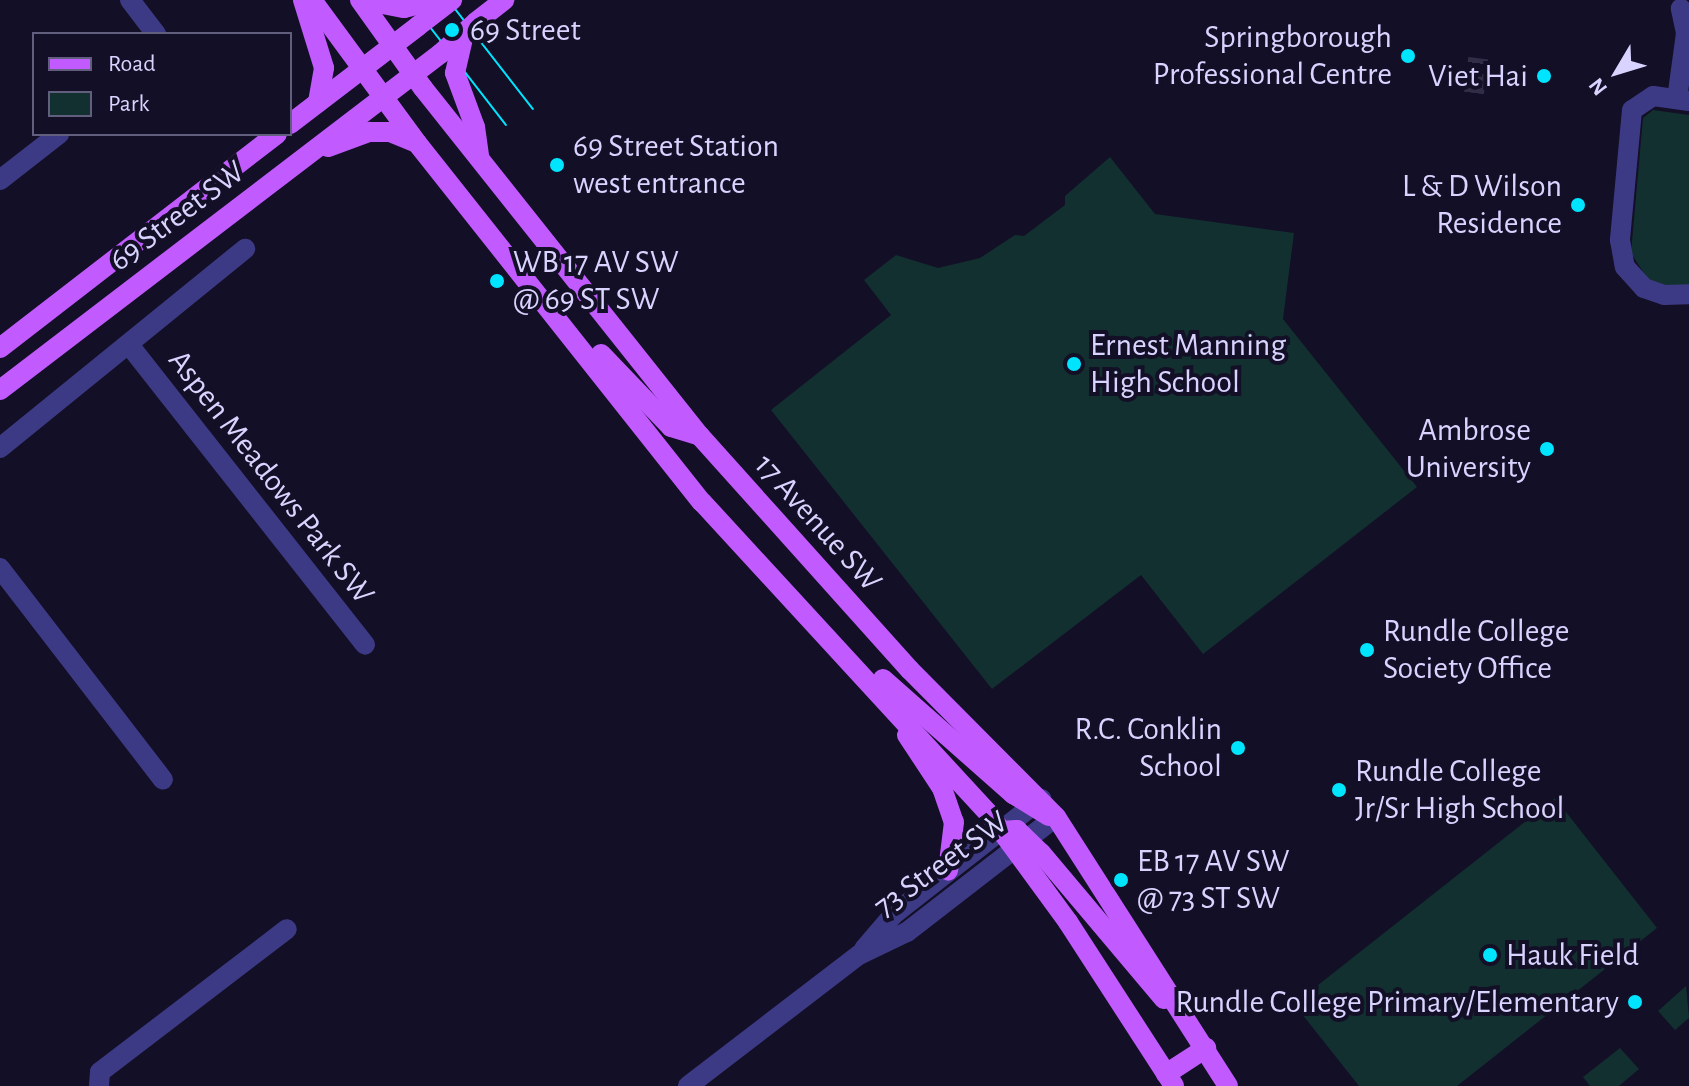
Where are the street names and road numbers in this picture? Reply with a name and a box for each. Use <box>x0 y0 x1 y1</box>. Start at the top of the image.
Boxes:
street label: 69 Street SW <box>102 153 252 279</box>
street label: Aspen Meadows Park SW <box>160 342 382 612</box>
street label: 17 Avenue SW <box>746 446 890 600</box>
street label: 73 Street SW <box>867 803 1015 925</box>

